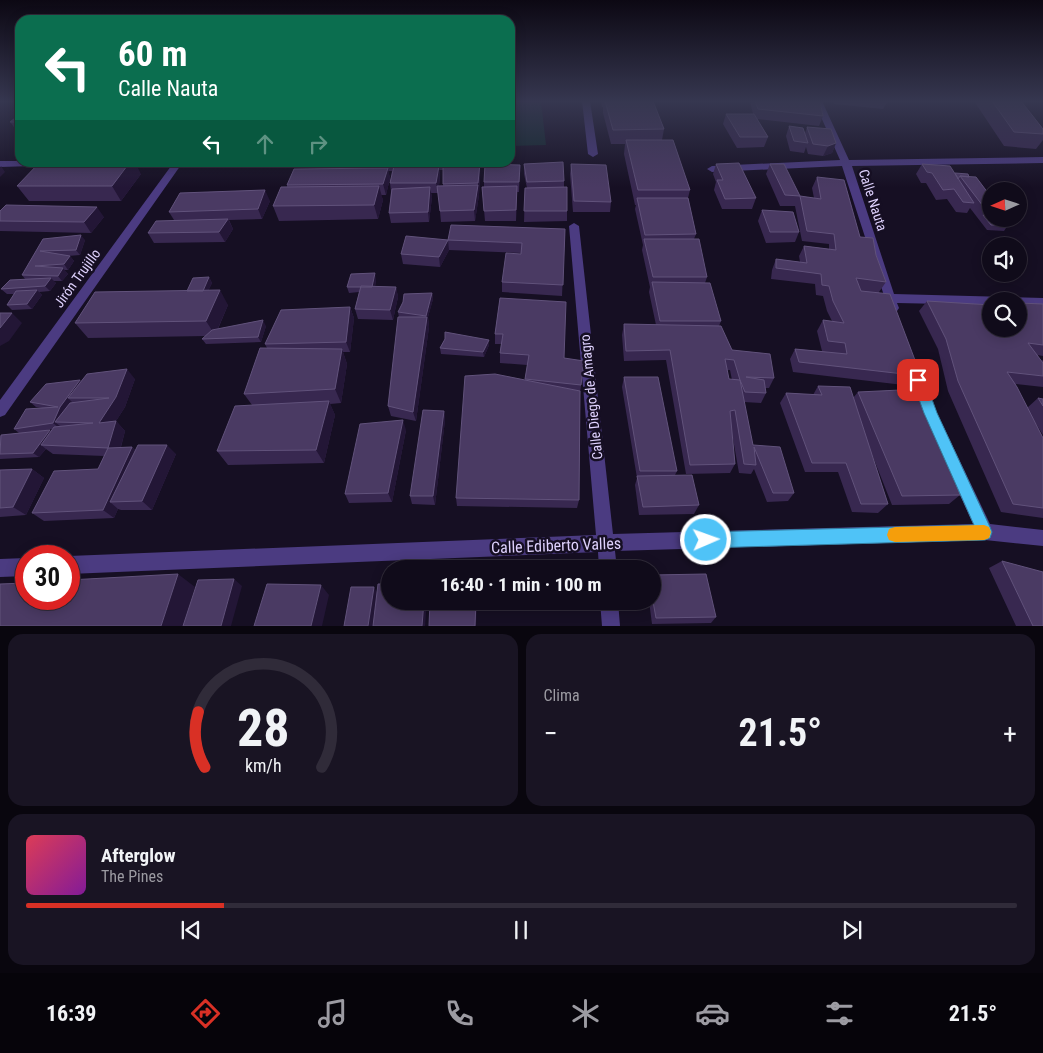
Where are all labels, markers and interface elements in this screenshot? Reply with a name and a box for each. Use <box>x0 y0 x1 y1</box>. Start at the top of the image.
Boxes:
text: 60 m <box>118 34 187 75</box>
icon: left <box>35 35 100 100</box>
text: Calle Nauta <box>118 76 218 101</box>
icon: left <box>198 130 226 158</box>
icon: ahead <box>251 130 279 158</box>
icon: right <box>304 130 332 158</box>
street label: Calle Nauta <box>856 167 890 233</box>
north arrow <box>982 182 1028 228</box>
map controls <box>982 182 1027 337</box>
button: sound <box>982 237 1027 282</box>
street label: Jirón Trujillo <box>50 246 104 310</box>
button: search <box>982 292 1027 337</box>
street label: Calle Diego de Amagro <box>576 334 606 460</box>
pin <box>897 359 939 401</box>
icon: arrive <box>904 366 932 394</box>
position arrow <box>679 513 731 565</box>
street label: Calle Ediberto Valles <box>491 534 621 557</box>
speed limit sign: 30 <box>15 545 80 610</box>
text: 16:40 · 1 min · 100 m <box>440 573 602 596</box>
text: Clima <box>544 686 580 705</box>
text: 28 <box>236 698 289 759</box>
text: 21.5° <box>739 711 822 755</box>
text: − <box>544 717 558 750</box>
text: + <box>1003 717 1017 750</box>
text: km/h <box>244 755 281 776</box>
text: Afterglow <box>101 844 175 867</box>
text: The Pines <box>101 867 163 886</box>
icon: previous <box>177 916 205 944</box>
icon: pause <box>507 916 535 944</box>
icon: next <box>838 916 866 944</box>
icon: directions <box>188 996 223 1031</box>
icon: music <box>315 996 350 1031</box>
icon: phone <box>442 996 477 1031</box>
icon: climate <box>568 996 603 1031</box>
icon: car <box>695 996 730 1031</box>
icon: filters <box>822 996 857 1031</box>
text: 16:39 <box>46 1001 96 1026</box>
text: 21.5° <box>949 1001 997 1026</box>

